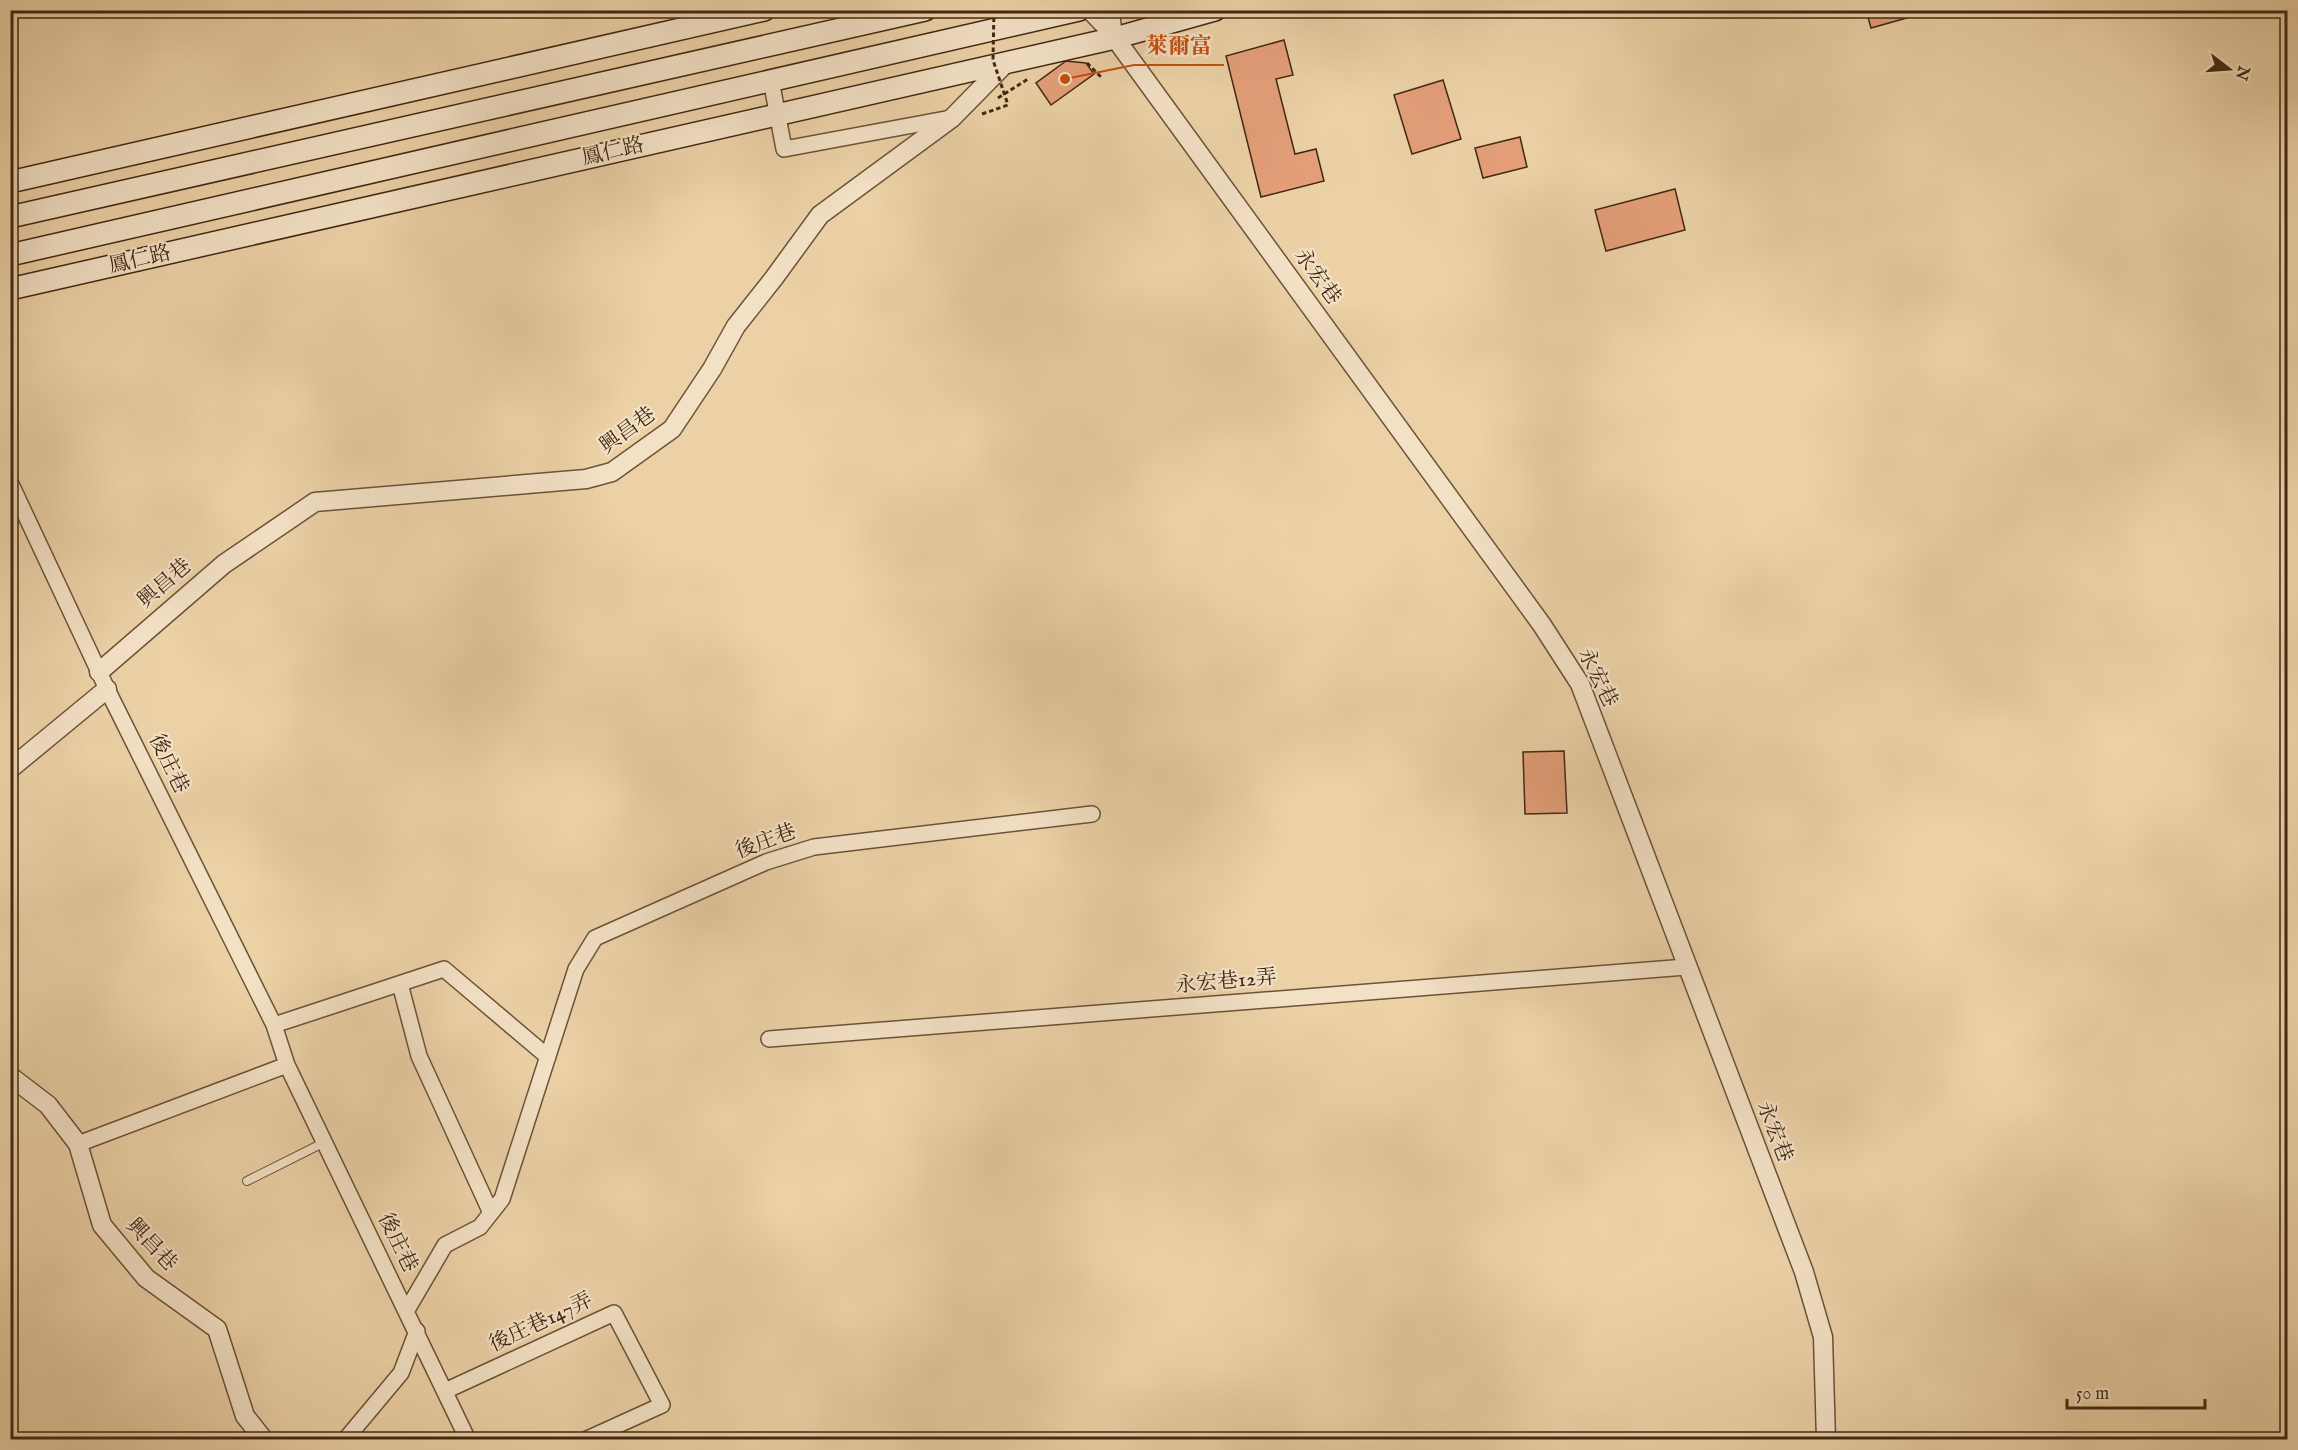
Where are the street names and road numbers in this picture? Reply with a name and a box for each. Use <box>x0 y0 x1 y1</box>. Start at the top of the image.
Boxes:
street label: 鳳仁路 <box>579 132 647 172</box>
street label: 鳳仁路 <box>106 240 174 280</box>
street label: 永宏巷 <box>1288 244 1346 310</box>
street label: 興昌巷 <box>595 402 661 460</box>
street label: 興昌巷 <box>132 553 198 615</box>
street label: 永宏巷 <box>1571 644 1623 712</box>
street label: 後庄巷 <box>142 730 194 798</box>
street label: 後庄巷 <box>732 819 800 865</box>
street label: 永宏巷12弄 <box>1174 964 1278 1000</box>
street label: 永宏巷 <box>1750 1098 1798 1166</box>
street label: 後庄巷 <box>371 1209 423 1277</box>
street label: 興昌巷 <box>120 1213 182 1277</box>
street label: 後庄巷147弄 <box>485 1287 597 1359</box>

